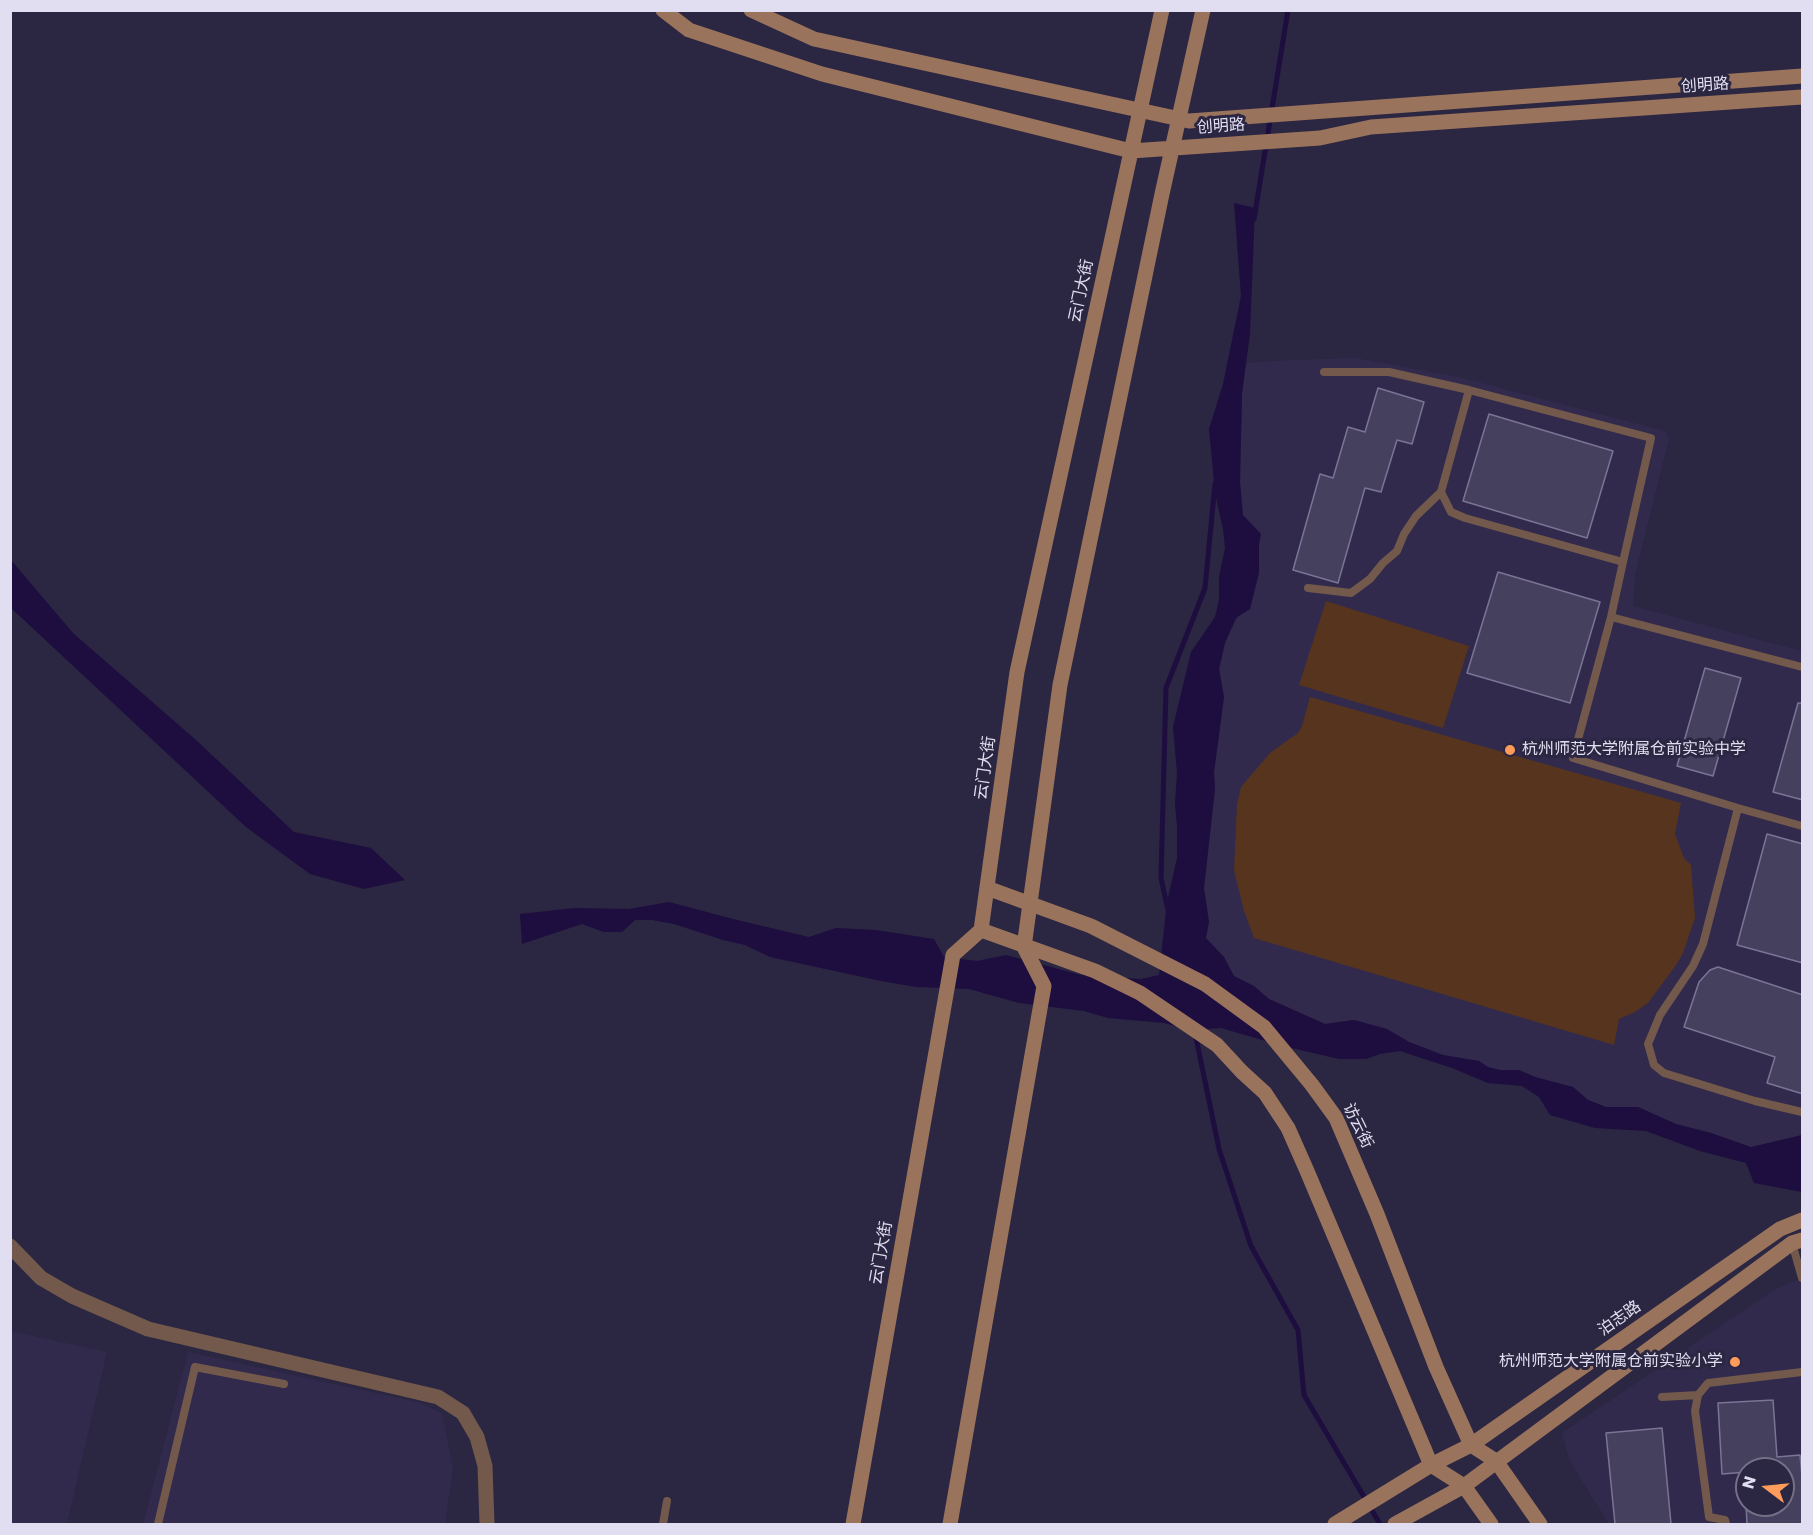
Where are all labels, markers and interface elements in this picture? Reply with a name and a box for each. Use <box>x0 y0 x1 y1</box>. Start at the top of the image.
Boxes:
street label: 创明路 <box>1680 75 1730 97</box>
street label: 创明路 <box>1196 116 1246 138</box>
street label: 云门大街 <box>1066 258 1098 324</box>
street label: 云门大街 <box>972 735 1000 801</box>
place label: 杭州师范大学附属仓前实验中学 <box>1522 740 1746 760</box>
marker: 杭州师范大学附属仓前实验中学 <box>1503 743 1517 757</box>
street label: 访云街 <box>1338 1100 1376 1152</box>
street label: 云门大街 <box>867 1220 897 1286</box>
street label: 泊志路 <box>1595 1297 1645 1341</box>
place label: 杭州师范大学附属仓前实验小学 <box>1499 1352 1723 1372</box>
marker: 杭州师范大学附属仓前实验小学 <box>1728 1355 1742 1369</box>
north arrow <box>1735 1457 1795 1517</box>
text: N <box>1736 1473 1762 1491</box>

